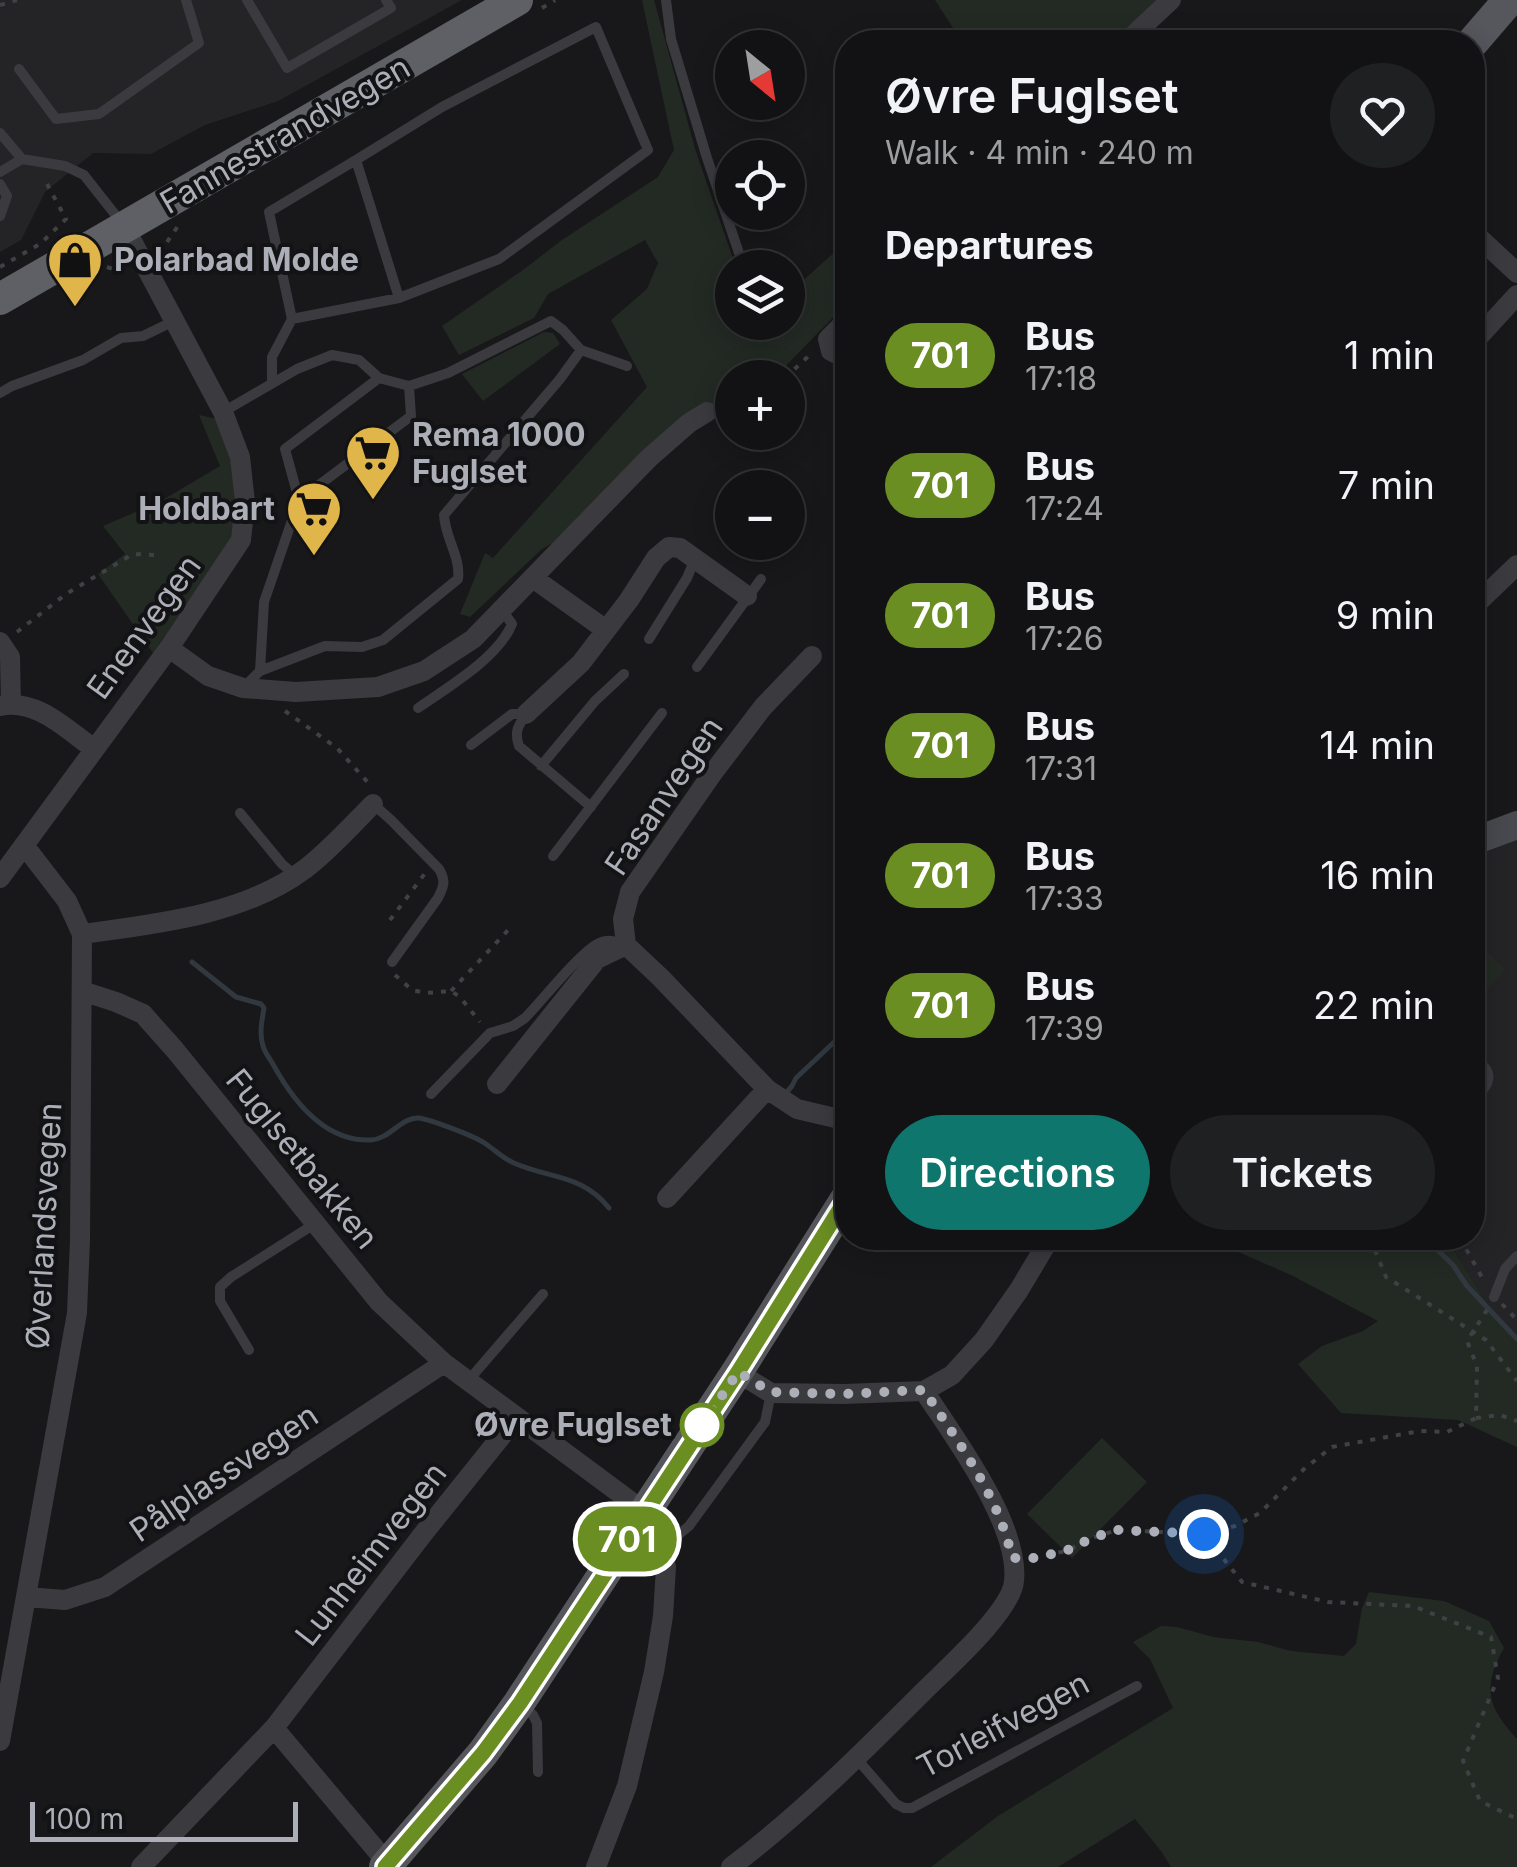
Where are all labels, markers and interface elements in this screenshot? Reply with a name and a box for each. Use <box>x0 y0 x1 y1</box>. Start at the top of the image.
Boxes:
north arrow <box>715 30 805 120</box>
map controls <box>715 30 805 560</box>
street label: Fannestrandvegen <box>153 47 417 222</box>
button: heart <box>1330 63 1435 168</box>
text: Øvre Fuglset <box>885 66 1179 125</box>
text: Walk · 4 min · 240 m <box>885 133 1194 172</box>
button: locate <box>715 140 805 230</box>
text: Departures <box>885 222 1094 268</box>
shop icon: Polarbad Molde <box>45 230 105 309</box>
place label: Polarbad Molde <box>114 240 359 279</box>
button: layers <box>715 250 805 340</box>
text: Bus <box>1025 313 1095 359</box>
text: 1 min <box>1344 332 1435 378</box>
text: 701 <box>911 334 969 376</box>
text: 17:18 <box>1025 359 1097 398</box>
button: + <box>715 360 805 450</box>
place label: Rema 1000 Fuglset <box>412 415 586 491</box>
supermarket icon: Rema 1000 Fuglset <box>343 423 403 502</box>
text: Bus <box>1025 443 1095 489</box>
text: 7 min <box>1338 462 1435 508</box>
text: 701 <box>911 464 969 506</box>
button: − <box>715 470 805 560</box>
supermarket icon: Holdbart <box>284 479 344 558</box>
place label: Holdbart <box>138 489 275 528</box>
text: 17:24 <box>1025 489 1104 528</box>
street label: Enenvegen <box>78 547 209 706</box>
text: Bus <box>1025 573 1095 619</box>
text: 9 min <box>1336 592 1435 638</box>
text: 701 <box>911 594 969 636</box>
text: 17:26 <box>1025 619 1104 658</box>
text: Bus <box>1025 703 1095 749</box>
street label: Fasanvegen <box>596 709 731 882</box>
text: 14 min <box>1319 722 1435 768</box>
text: 701 <box>911 724 969 766</box>
text: 17:31 <box>1025 749 1097 788</box>
text: Bus <box>1025 833 1095 879</box>
text: 16 min <box>1320 852 1435 898</box>
text: 701 <box>911 854 969 896</box>
text: 17:33 <box>1025 879 1104 918</box>
text: Bus <box>1025 963 1095 1009</box>
text: 22 min <box>1313 982 1435 1028</box>
text: 701 <box>911 984 969 1026</box>
text: 17:39 <box>1025 1009 1104 1048</box>
street label: Fuglsetbakken <box>218 1061 387 1256</box>
street label: Øverlandsvegen <box>18 1101 69 1350</box>
button: Directions <box>885 1115 1150 1230</box>
button: Tickets <box>1170 1115 1435 1230</box>
street label: Pålplassvegen <box>122 1395 325 1550</box>
marker: Øvre Fuglset <box>681 1404 723 1446</box>
place label: Øvre Fuglset <box>474 1405 672 1444</box>
street label: Lunheimvegen <box>287 1454 454 1653</box>
line badge: 701 <box>570 1506 684 1572</box>
your location <box>1179 1509 1229 1559</box>
text: 701 <box>598 1518 656 1560</box>
street label: Torleifvegen <box>910 1663 1095 1786</box>
scale bar <box>30 1797 298 1842</box>
text: 100 m <box>45 1802 124 1836</box>

